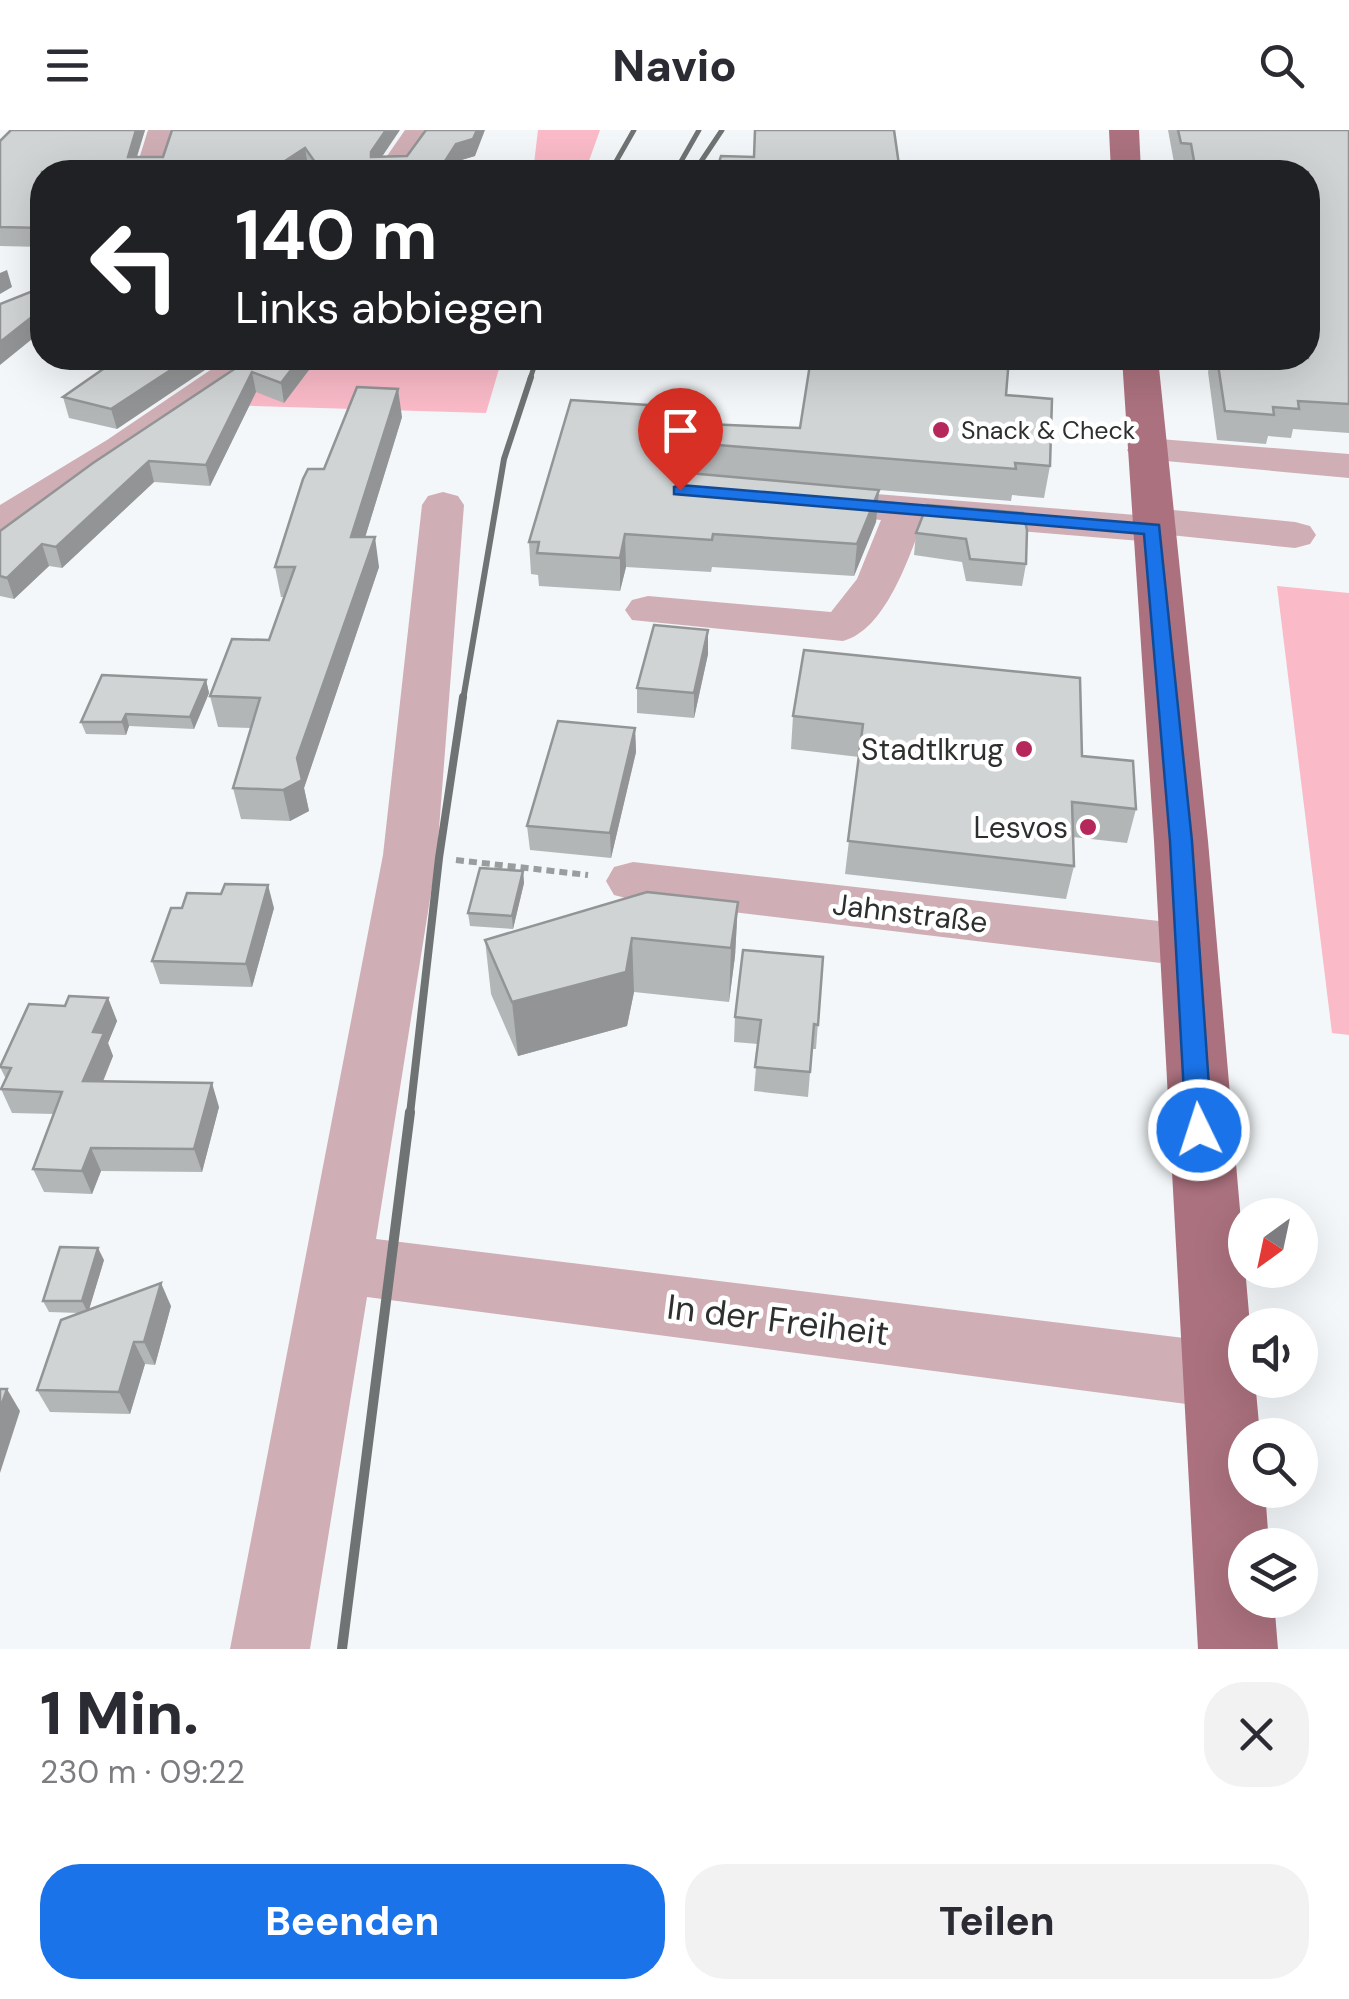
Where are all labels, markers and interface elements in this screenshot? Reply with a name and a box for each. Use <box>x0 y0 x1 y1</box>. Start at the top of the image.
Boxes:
text: Navio <box>612 36 737 95</box>
icon: menu <box>40 38 95 93</box>
icon: search <box>1254 38 1309 93</box>
text: 140 m <box>235 190 438 281</box>
icon: left <box>70 200 200 330</box>
text: Links abbiegen <box>235 278 544 337</box>
pin <box>638 388 723 491</box>
icon: arrive <box>653 403 708 458</box>
place label: Snack & Check <box>961 414 1136 447</box>
marker: Snack & Check <box>930 419 952 441</box>
place label: Stadtlkrug <box>861 730 1004 769</box>
marker: Stadtlkrug <box>1013 738 1035 760</box>
place label: Lesvos <box>974 808 1068 847</box>
marker: Lesvos <box>1077 816 1099 838</box>
street label: Jahnstraße <box>830 884 990 942</box>
position arrow <box>1147 1078 1251 1182</box>
north arrow <box>1228 1198 1318 1288</box>
map controls <box>1228 1198 1318 1618</box>
street label: In der Freiheit <box>664 1284 892 1356</box>
button: sound <box>1228 1308 1318 1398</box>
button: search <box>1228 1418 1318 1508</box>
button: layers <box>1228 1528 1318 1618</box>
text: 1 Min. <box>40 1674 199 1753</box>
button: close <box>1204 1682 1309 1787</box>
text: 230 m · 09:22 <box>40 1751 245 1793</box>
button: Beenden <box>40 1864 665 1979</box>
button: Teilen <box>685 1864 1309 1979</box>

